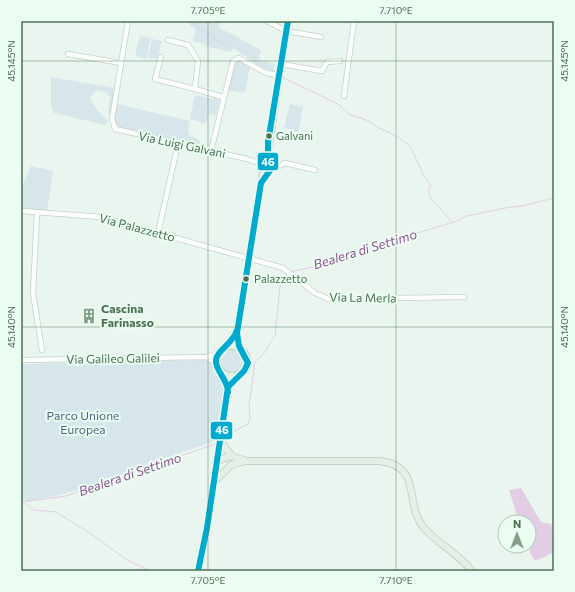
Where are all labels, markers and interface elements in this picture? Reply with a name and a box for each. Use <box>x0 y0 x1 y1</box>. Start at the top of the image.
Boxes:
text: 7.705°E <box>190 4 226 16</box>
text: 7.710°E <box>379 4 413 16</box>
text: 45.145°N <box>5 40 17 82</box>
text: 45.145°N <box>558 40 570 82</box>
street label: Via Luigi Galvani <box>137 128 227 160</box>
place label: Galvani <box>276 129 313 142</box>
marker: Galvani <box>264 131 274 141</box>
line badge: 46 <box>257 152 279 171</box>
text: 46 <box>261 155 275 168</box>
street label: Via Palazzetto <box>98 210 177 244</box>
water label: Bealera di Settimo <box>311 226 419 272</box>
place label: Palazzetto <box>254 272 308 285</box>
marker: Palazzetto <box>241 274 251 284</box>
street label: Via La Merla <box>329 289 397 305</box>
place label: Cascina Farinasso <box>101 301 154 329</box>
text: 45.140°N <box>5 306 17 348</box>
text: 45.140°N <box>558 306 570 348</box>
building icon: Cascina Farinasso <box>80 307 98 325</box>
street label: Via Galileo Galilei <box>66 350 160 366</box>
park label: Parco Unione Europea <box>47 408 119 436</box>
line badge: 46 <box>210 421 233 440</box>
text: 46 <box>215 423 229 436</box>
water label: Bealera di Settimo <box>77 449 184 499</box>
north arrow <box>497 514 537 554</box>
text: N <box>513 517 521 530</box>
text: 7.705°E <box>190 574 226 586</box>
text: 7.710°E <box>379 574 413 586</box>

